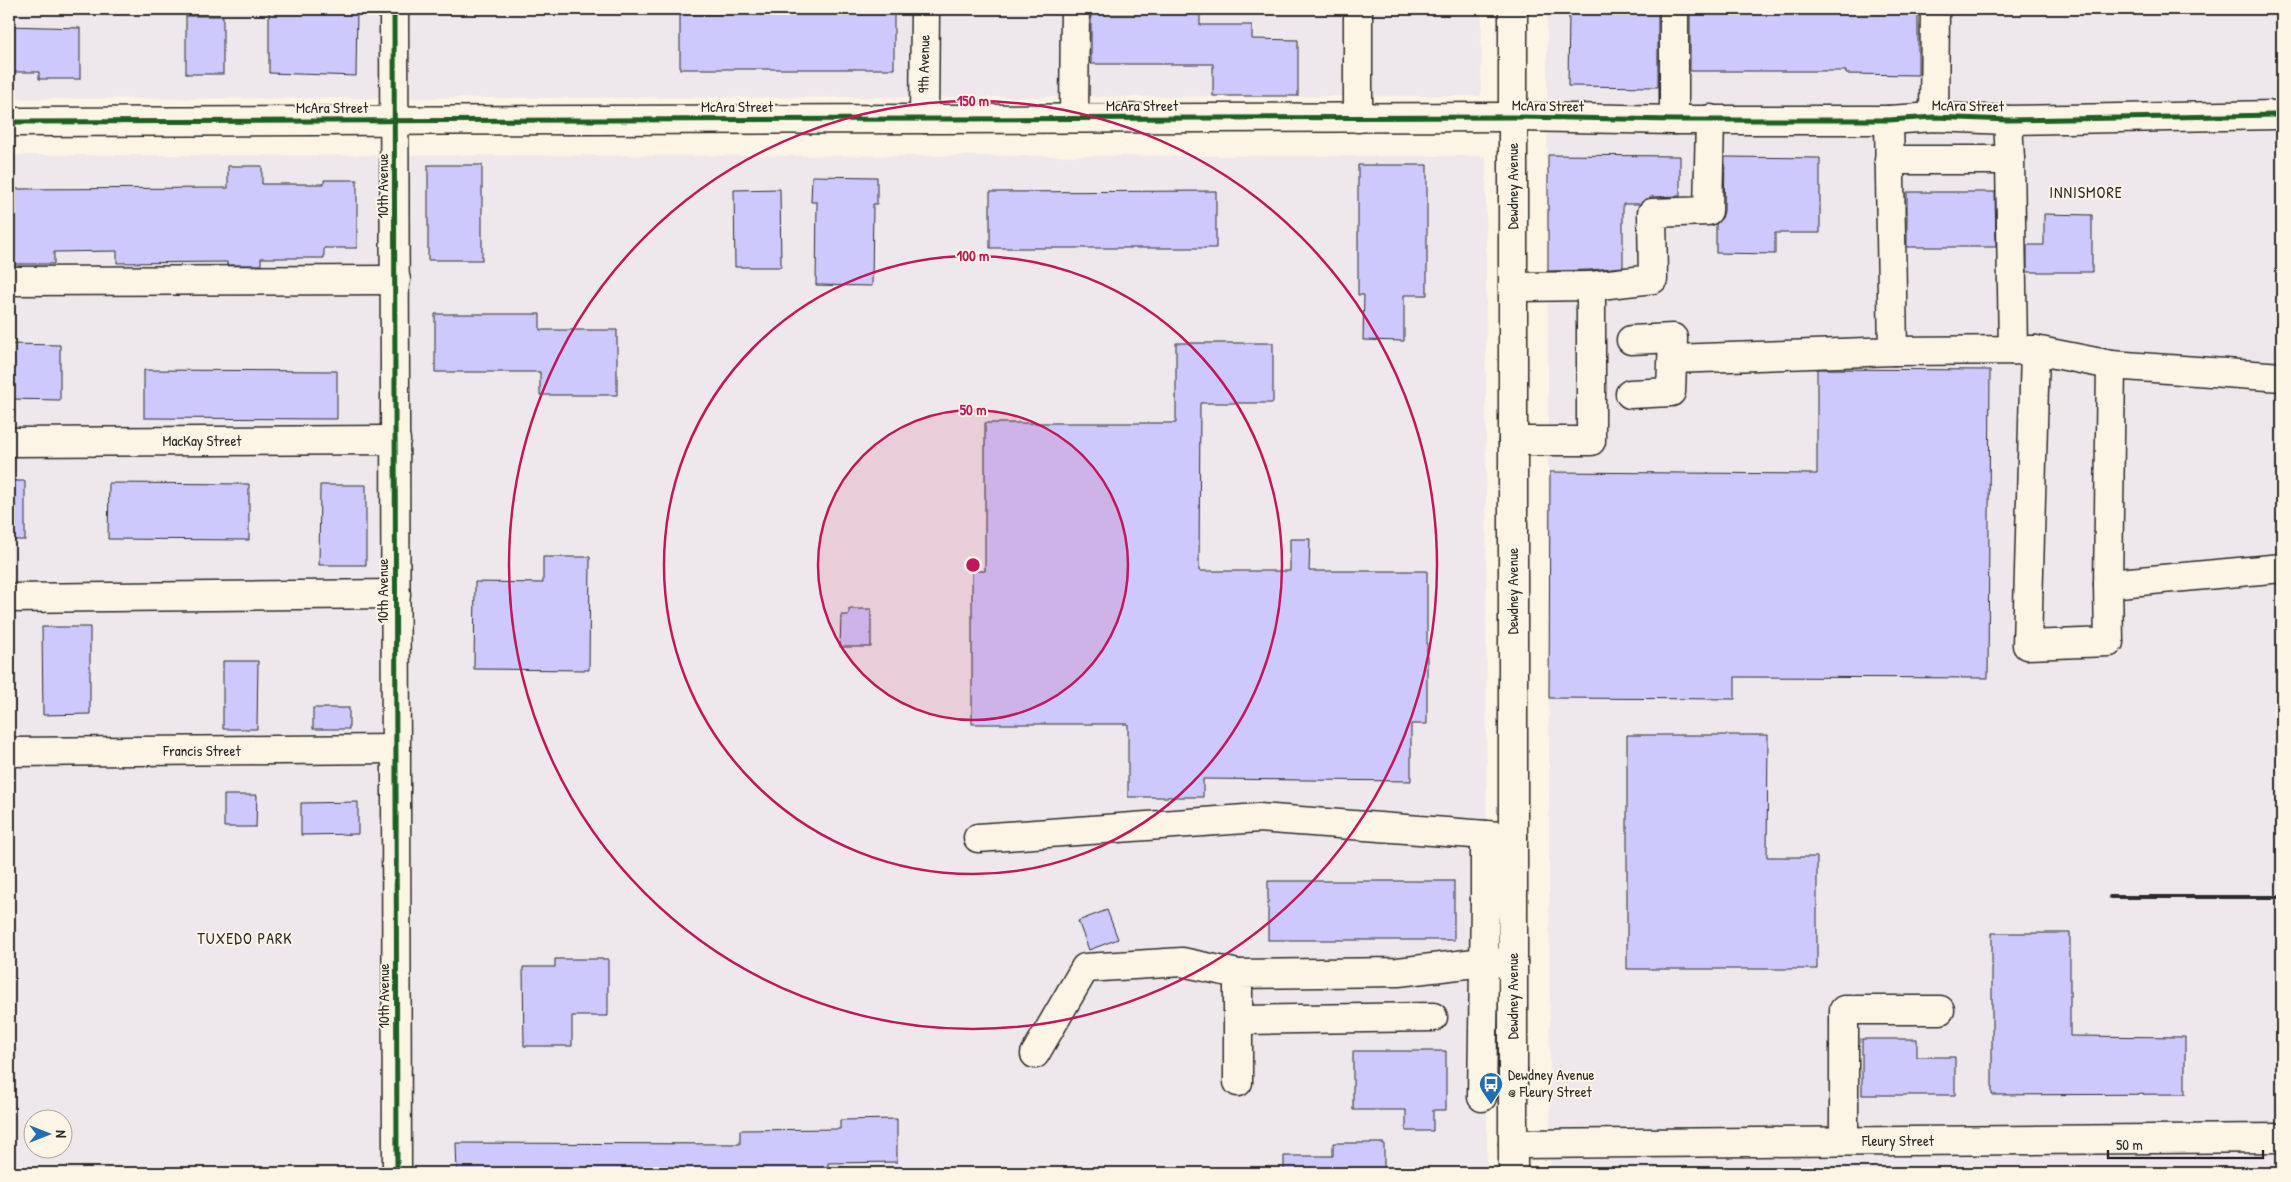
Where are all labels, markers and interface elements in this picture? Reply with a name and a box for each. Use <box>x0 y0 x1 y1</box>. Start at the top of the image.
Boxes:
street label: 9th Avenue <box>912 35 935 93</box>
text: 150 m <box>957 90 989 111</box>
street label: McAra Street <box>1512 94 1585 117</box>
street label: McAra Street <box>1932 94 2005 117</box>
street label: McAra Street <box>1106 95 1179 116</box>
street label: McAra Street <box>701 96 774 117</box>
street label: McAra Street <box>296 97 369 118</box>
street label: Dewdney Avenue <box>1502 143 1523 229</box>
street label: 10th Avenue <box>372 153 393 219</box>
district label: INNISMORE <box>2049 181 2123 203</box>
text: 100 m <box>957 245 989 266</box>
text: 50 m <box>960 399 986 420</box>
street label: MacKay Street <box>162 430 242 451</box>
street label: Dewdney Avenue <box>1502 548 1523 634</box>
centre of rings <box>964 556 982 574</box>
street label: 10th Avenue <box>372 558 393 624</box>
street label: Francis Street <box>162 740 242 761</box>
district label: TUXEDO PARK <box>197 927 293 949</box>
street label: Dewdney Avenue <box>1502 953 1523 1039</box>
street label: 10th Avenue <box>373 963 394 1029</box>
place label: Dewdney Avenue @ Fleury Street <box>1508 1064 1595 1102</box>
bus stop icon: Dewdney Avenue @ Fleury Street <box>1478 1071 1504 1105</box>
north arrow <box>22 1110 72 1160</box>
scale bar <box>2108 1127 2264 1159</box>
text: N <box>52 1130 71 1138</box>
street label: Fleury Street <box>1861 1130 1935 1151</box>
text: 50 m <box>2116 1134 2143 1155</box>

